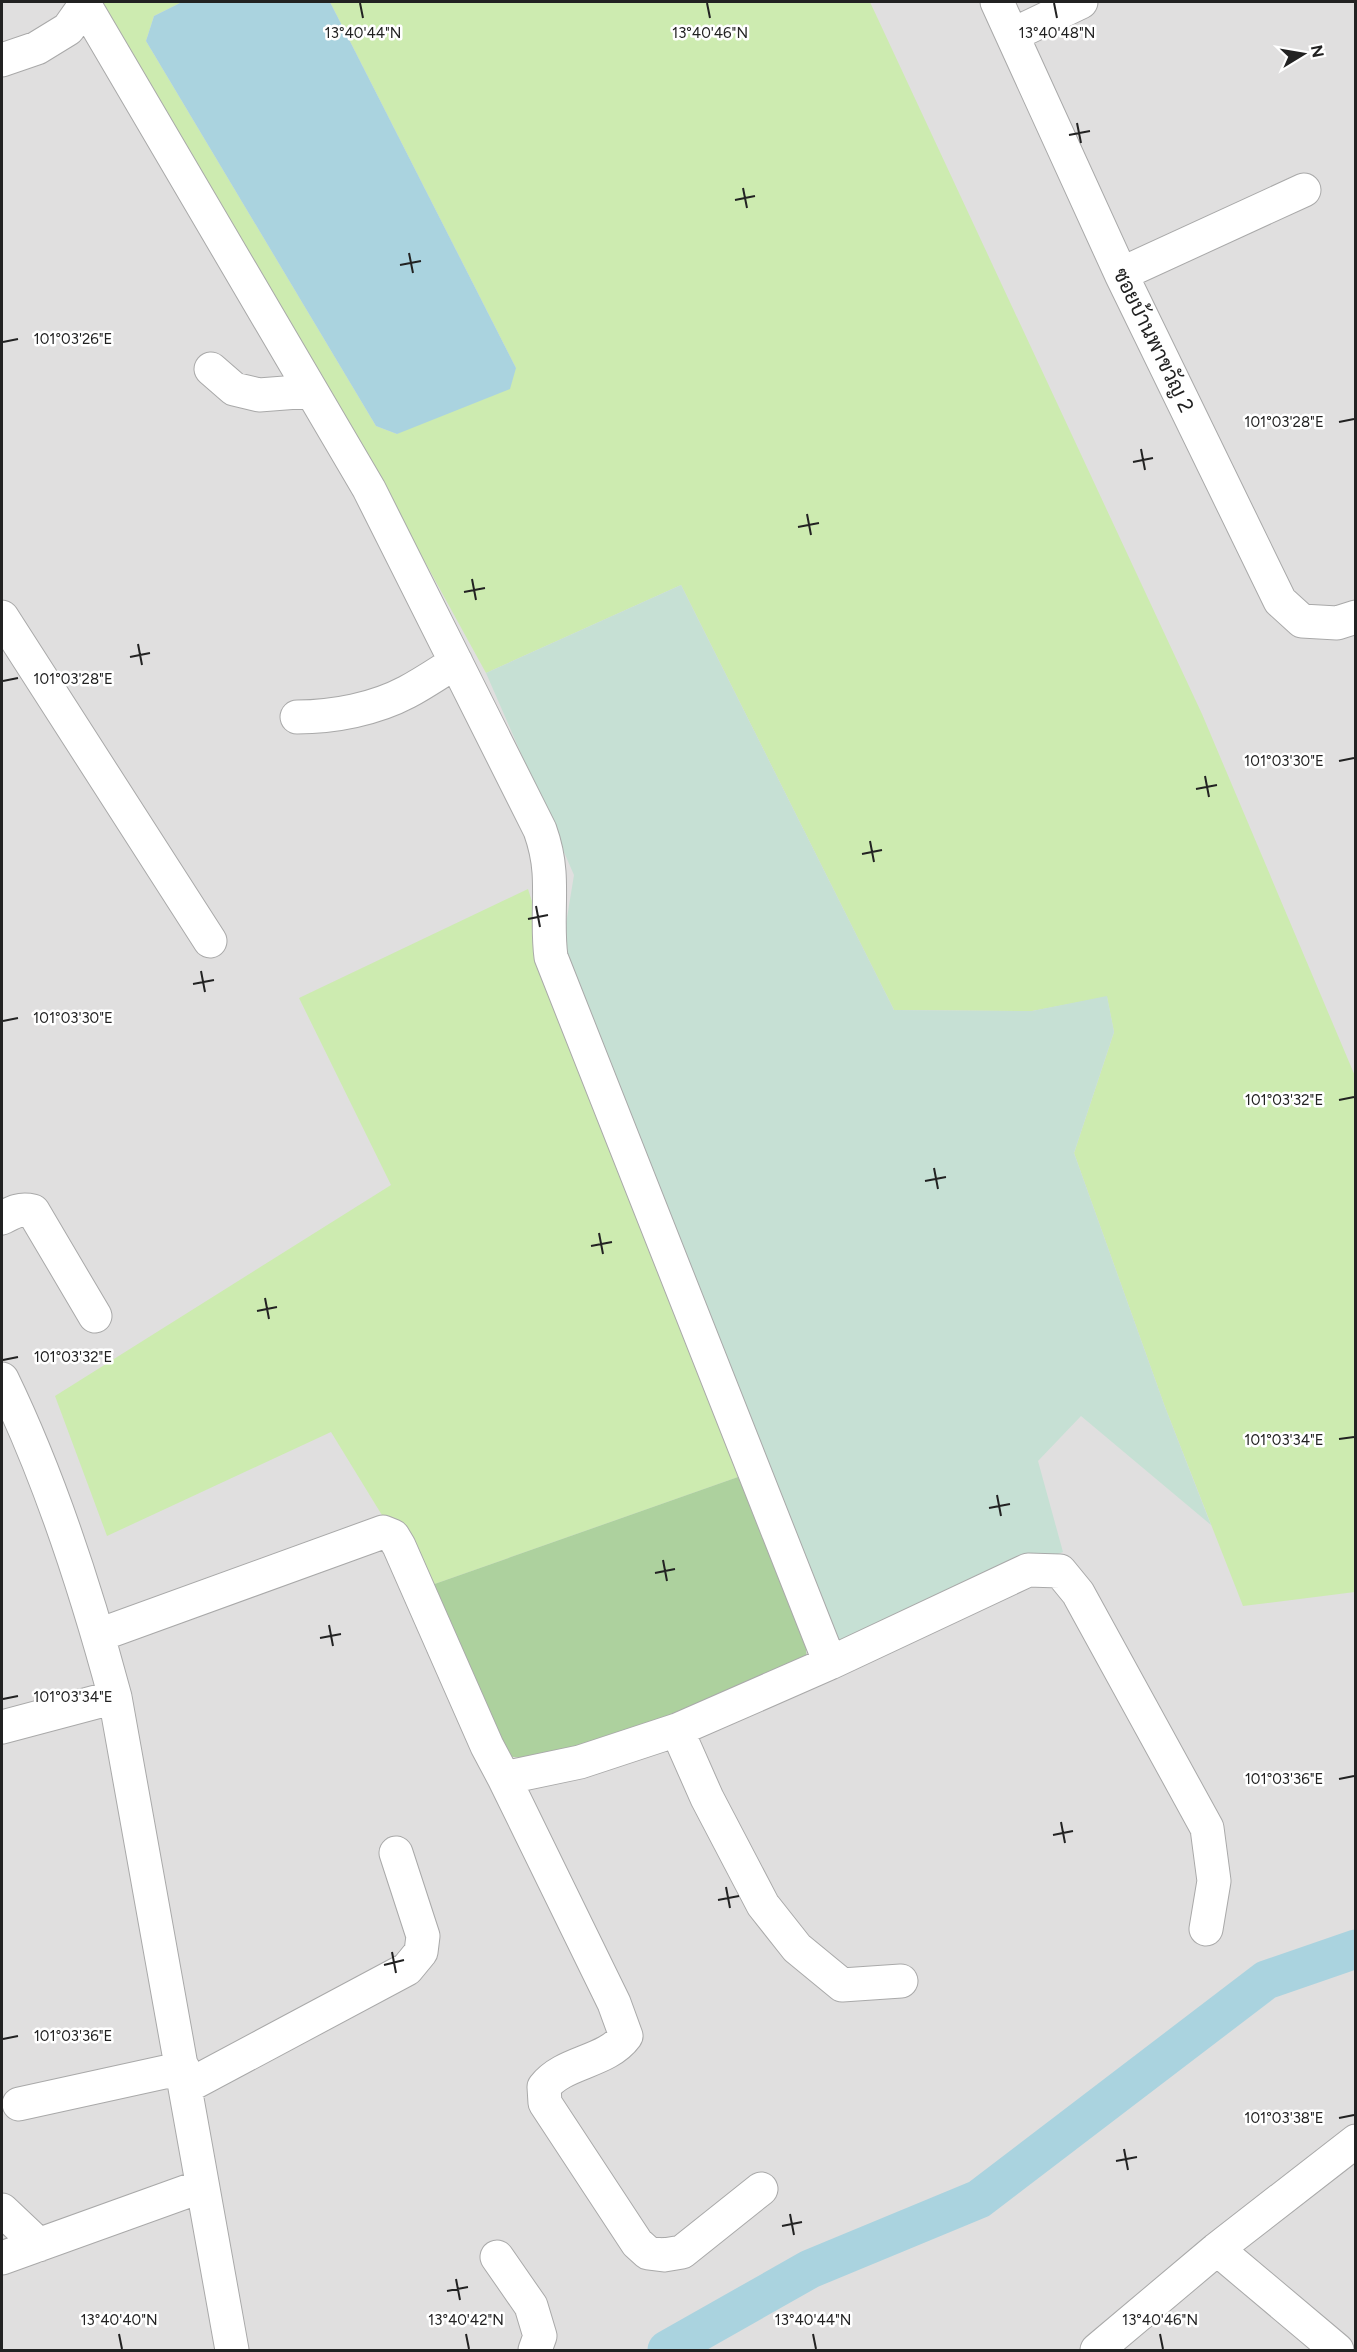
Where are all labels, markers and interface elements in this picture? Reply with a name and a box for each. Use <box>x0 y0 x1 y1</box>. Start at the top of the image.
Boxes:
text: 13°40'44"N <box>325 24 401 42</box>
text: 13°40'46"N <box>672 24 748 42</box>
text: 13°40'48"N <box>1019 24 1095 42</box>
north arrow <box>1273 24 1333 84</box>
text: N <box>1307 43 1328 59</box>
street label: ซอยบ้านพาขวัญ 2 <box>1108 264 1200 416</box>
text: 101°03'26"E <box>34 330 112 348</box>
text: 101°03'28"E <box>1244 413 1324 431</box>
text: 101°03'28"E <box>33 670 113 688</box>
text: 101°03'30"E <box>1244 752 1324 770</box>
text: 101°03'30"E <box>33 1009 113 1027</box>
text: 101°03'32"E <box>1245 1091 1323 1109</box>
text: 101°03'32"E <box>34 1348 112 1366</box>
text: 101°03'34"E <box>1244 1431 1324 1449</box>
text: 101°03'34"E <box>33 1688 113 1706</box>
text: 101°03'36"E <box>1245 1770 1323 1788</box>
text: 101°03'36"E <box>34 2027 112 2045</box>
text: 101°03'38"E <box>1244 2109 1324 2127</box>
text: 13°40'40"N <box>80 2311 158 2329</box>
text: 13°40'42"N <box>428 2311 504 2329</box>
text: 13°40'44"N <box>775 2311 851 2329</box>
text: 13°40'46"N <box>1122 2311 1198 2329</box>

